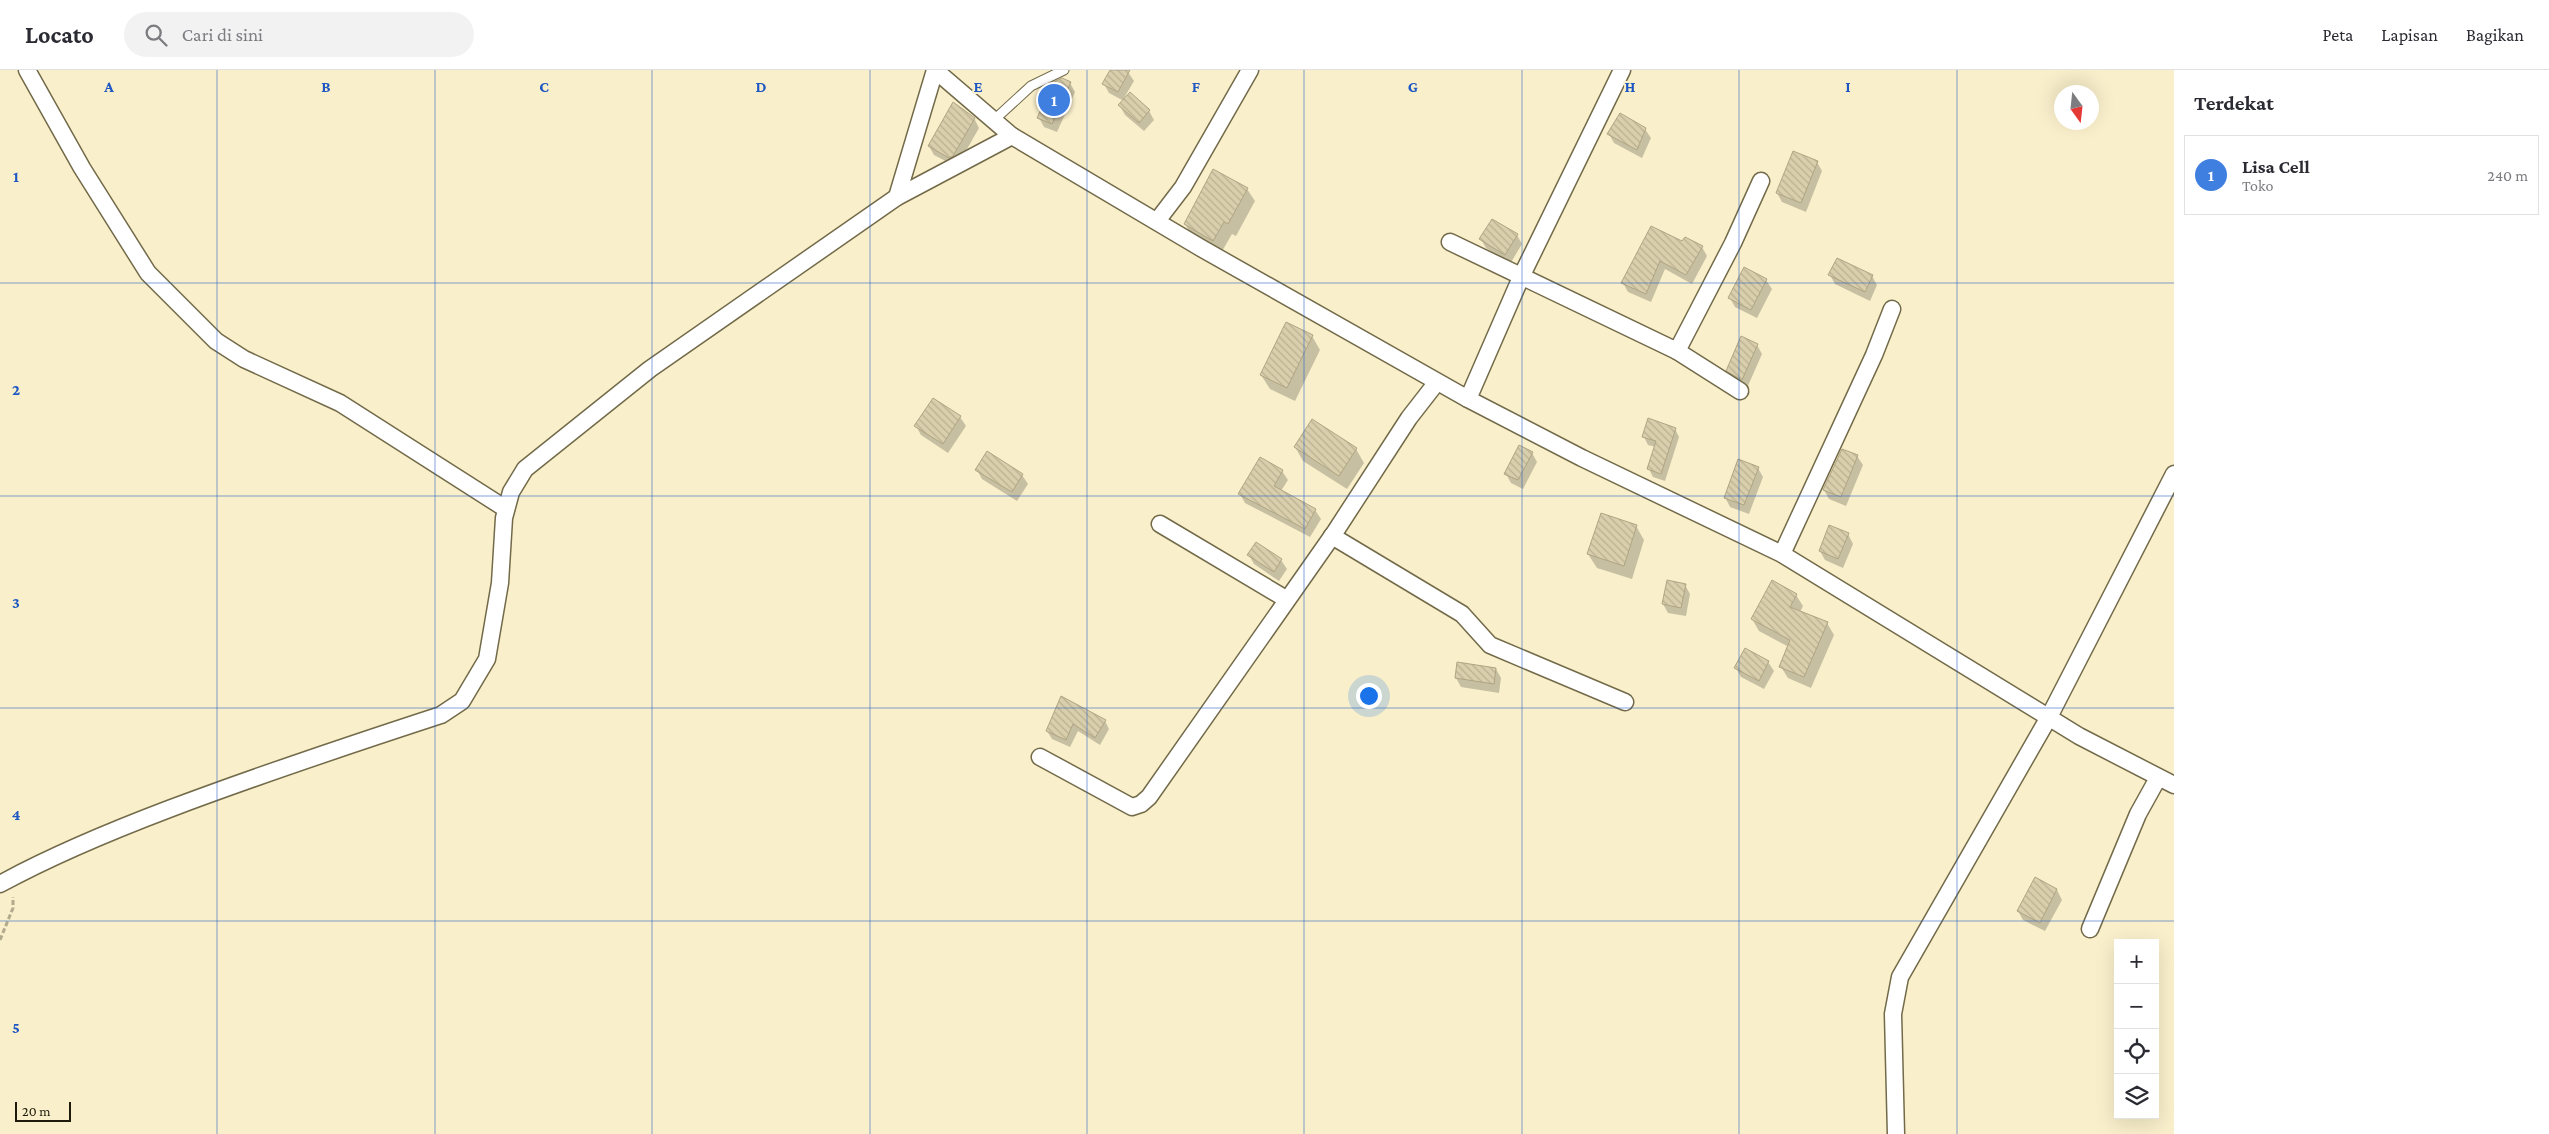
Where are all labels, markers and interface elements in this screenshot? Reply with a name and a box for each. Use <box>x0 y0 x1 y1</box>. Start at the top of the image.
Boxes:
search box <box>124 12 474 57</box>
text: Locato <box>25 21 94 48</box>
icon: search <box>142 21 170 49</box>
text: Cari di sini <box>182 24 263 45</box>
text: Peta <box>2323 25 2353 45</box>
text: Lapisan <box>2381 25 2438 45</box>
text: Bagikan <box>2466 25 2524 45</box>
text: A <box>103 78 114 95</box>
text: B <box>321 78 331 95</box>
text: C <box>539 78 549 95</box>
text: D <box>755 78 767 95</box>
text: E <box>973 78 983 95</box>
text: F <box>1192 78 1201 95</box>
text: G <box>1408 78 1418 95</box>
text: H <box>1625 78 1636 95</box>
text: I <box>1845 78 1851 95</box>
pin: 1 <box>1038 81 1070 119</box>
north arrow <box>2054 85 2099 130</box>
text: Terdekat <box>2194 91 2274 115</box>
text: Lisa Cell <box>2242 156 2310 177</box>
text: 1 <box>2208 167 2214 184</box>
text: 240 m <box>2487 167 2528 184</box>
text: 1 <box>13 168 19 185</box>
text: Toko <box>2242 177 2273 194</box>
text: 2 <box>12 381 20 398</box>
text: 3 <box>12 594 20 611</box>
your location <box>1356 683 1382 709</box>
text: 4 <box>12 806 21 823</box>
map controls <box>2114 939 2159 1119</box>
button: + <box>2114 939 2159 984</box>
button: − <box>2114 984 2159 1029</box>
text: 5 <box>12 1019 20 1036</box>
button: locate <box>2114 1029 2159 1074</box>
button: layers <box>2114 1074 2159 1119</box>
scale bar <box>15 1099 71 1122</box>
text: 20 m <box>22 1103 50 1119</box>

